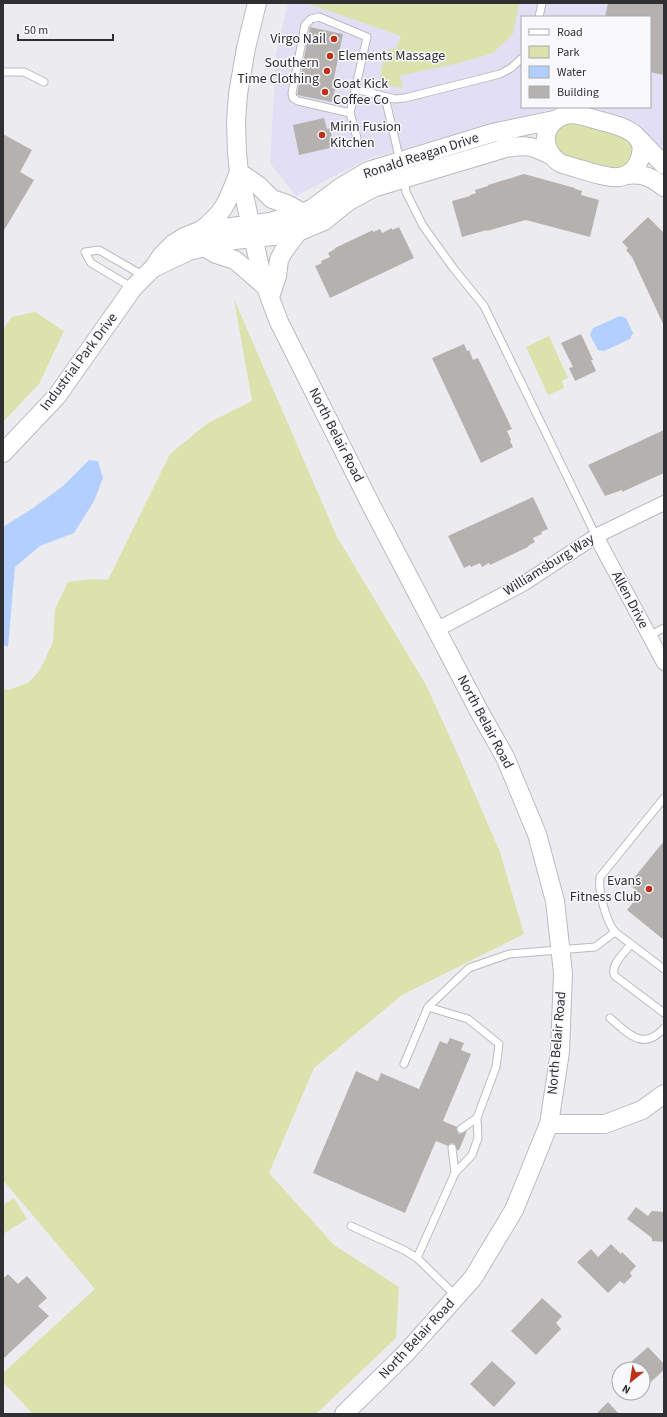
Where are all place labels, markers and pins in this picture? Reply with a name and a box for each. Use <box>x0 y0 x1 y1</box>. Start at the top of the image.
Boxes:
place label: Virgo Nail <box>270 29 326 49</box>
marker: Virgo Nail <box>329 34 339 44</box>
place label: Elements Massage <box>338 46 445 66</box>
marker: Elements Massage <box>325 51 335 61</box>
place label: Southern Time Clothing <box>237 53 319 89</box>
marker: Southern Time Clothing <box>322 66 332 76</box>
place label: Goat Kick Coffee Co <box>333 74 389 110</box>
marker: Goat Kick Coffee Co <box>320 87 330 97</box>
place label: Mirin Fusion Kitchen <box>330 117 401 153</box>
marker: Mirin Fusion Kitchen <box>317 130 327 140</box>
place label: Evans Fitness Club <box>570 871 641 907</box>
marker: Evans Fitness Club <box>644 884 654 894</box>

